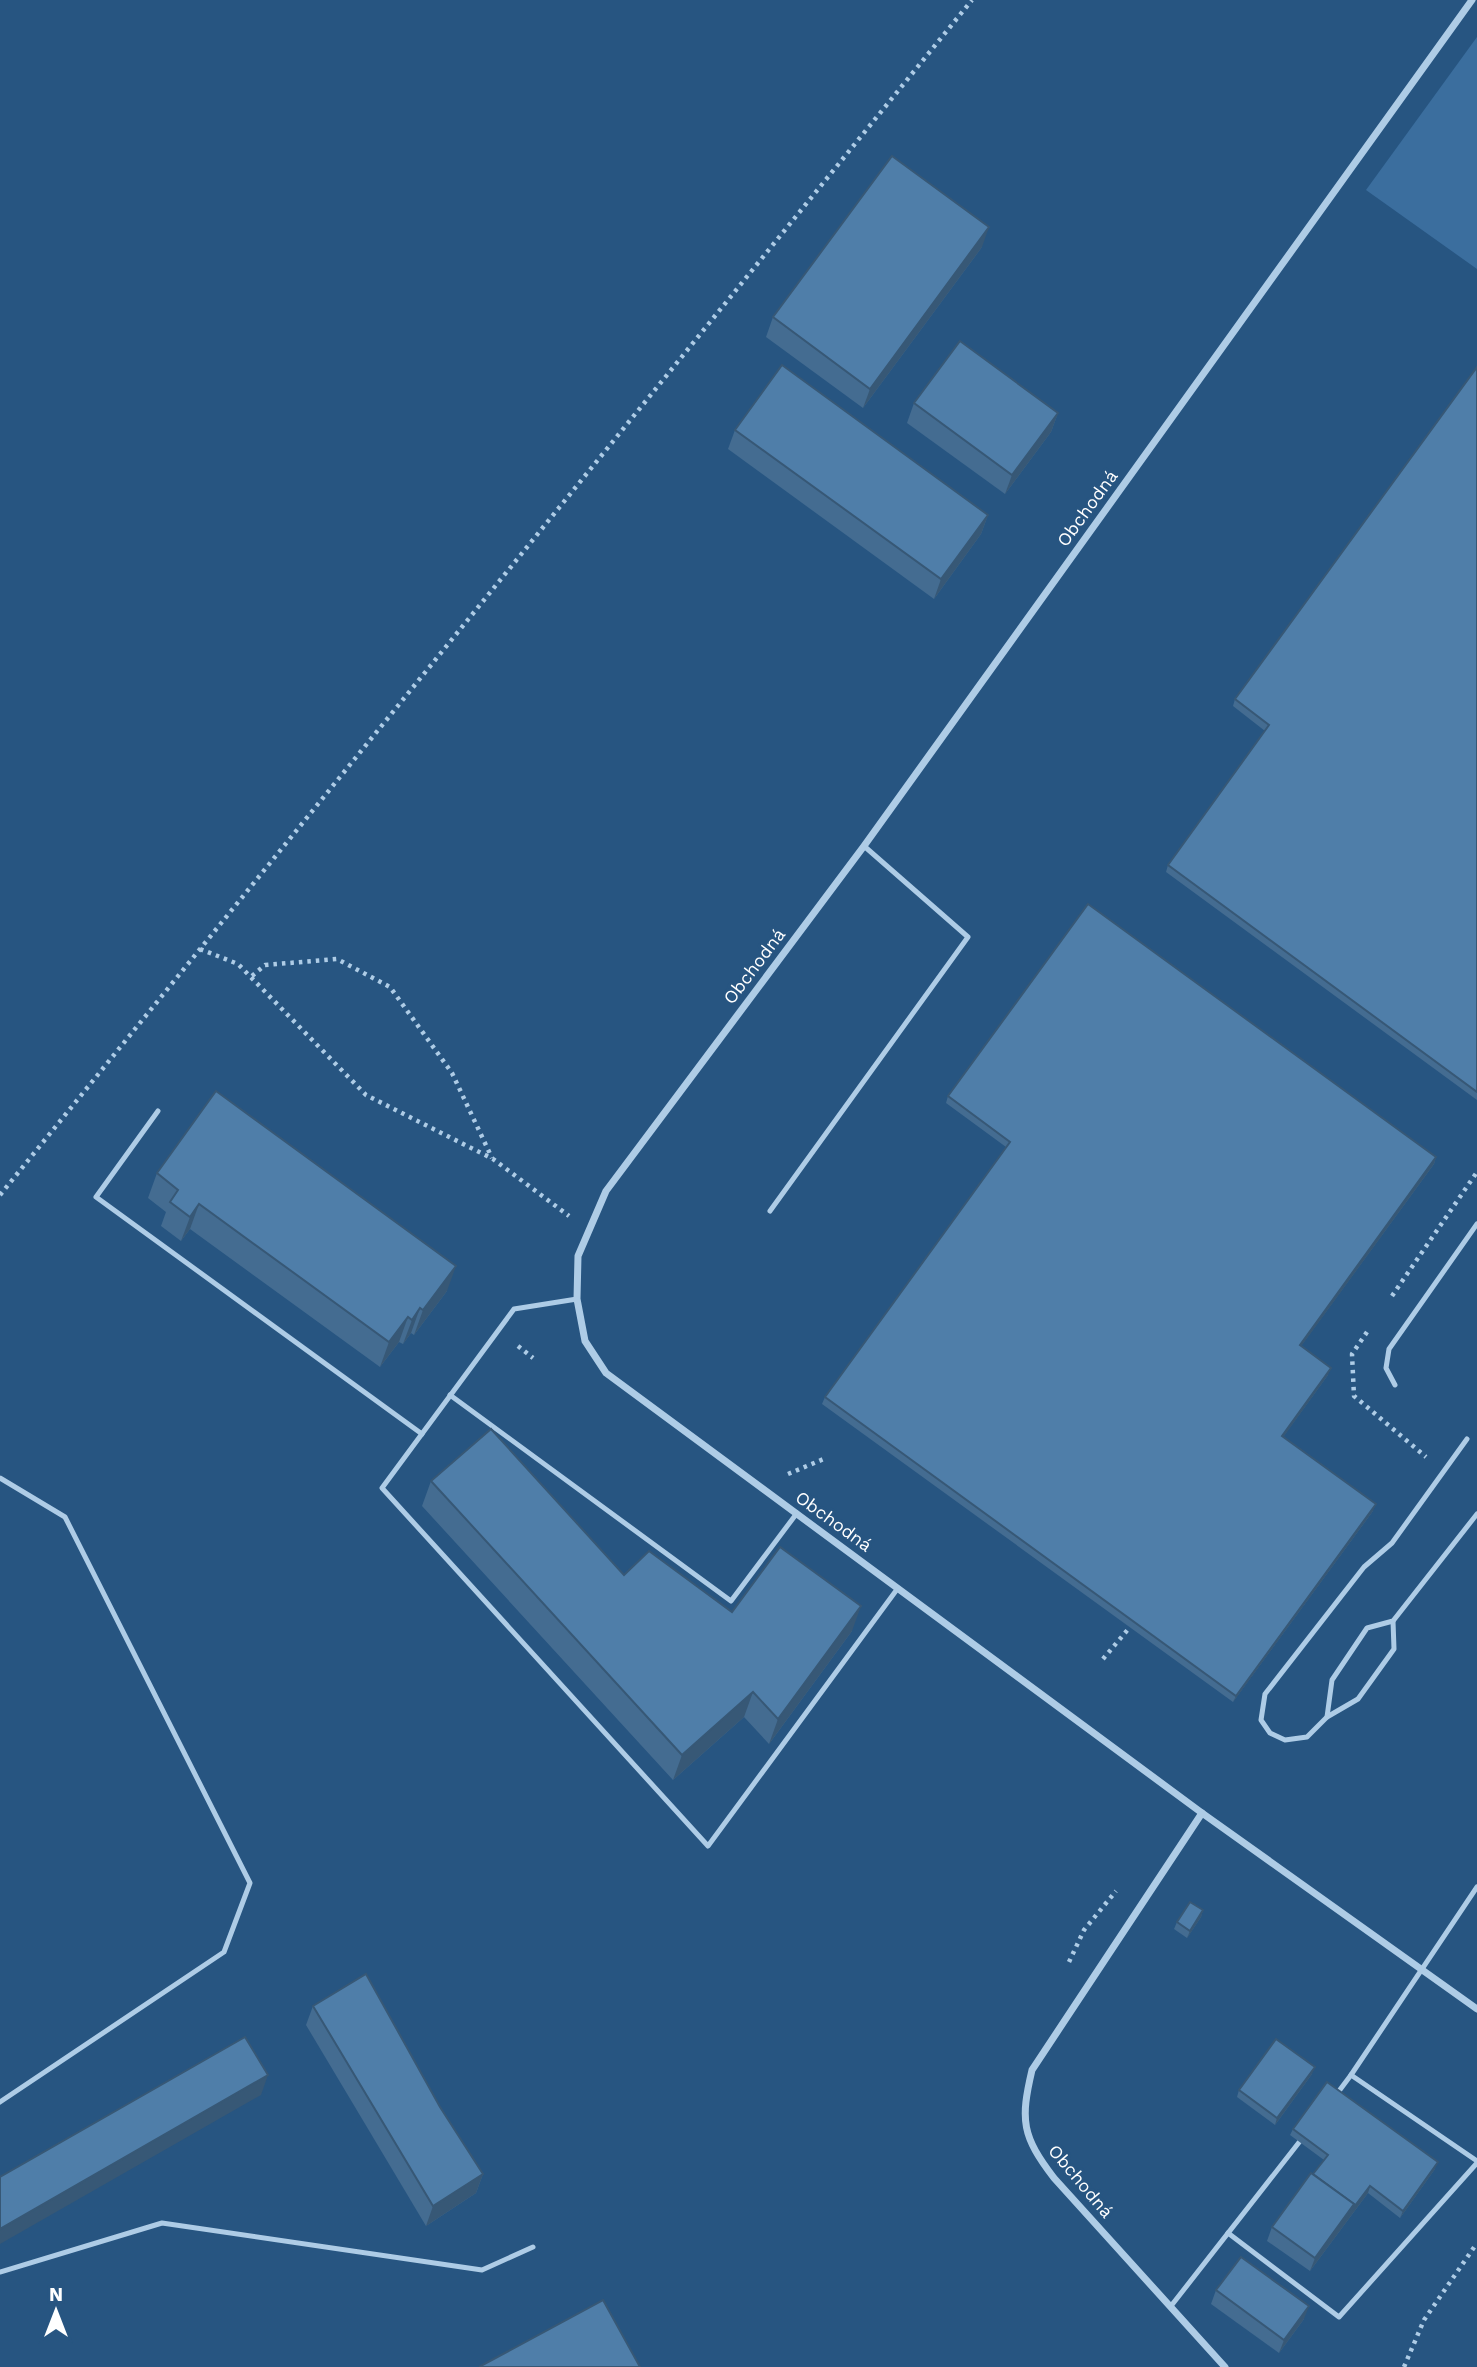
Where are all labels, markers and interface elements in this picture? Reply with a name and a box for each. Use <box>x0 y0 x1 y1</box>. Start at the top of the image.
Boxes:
street label: Obchodná <box>1052 466 1122 550</box>
street label: Obchodná <box>719 924 789 1008</box>
street label: Obchodná <box>792 1486 876 1556</box>
street label: Obchodná <box>1044 2140 1118 2222</box>
north arrow <box>21 2276 91 2346</box>
text: N <box>49 2283 63 2306</box>

